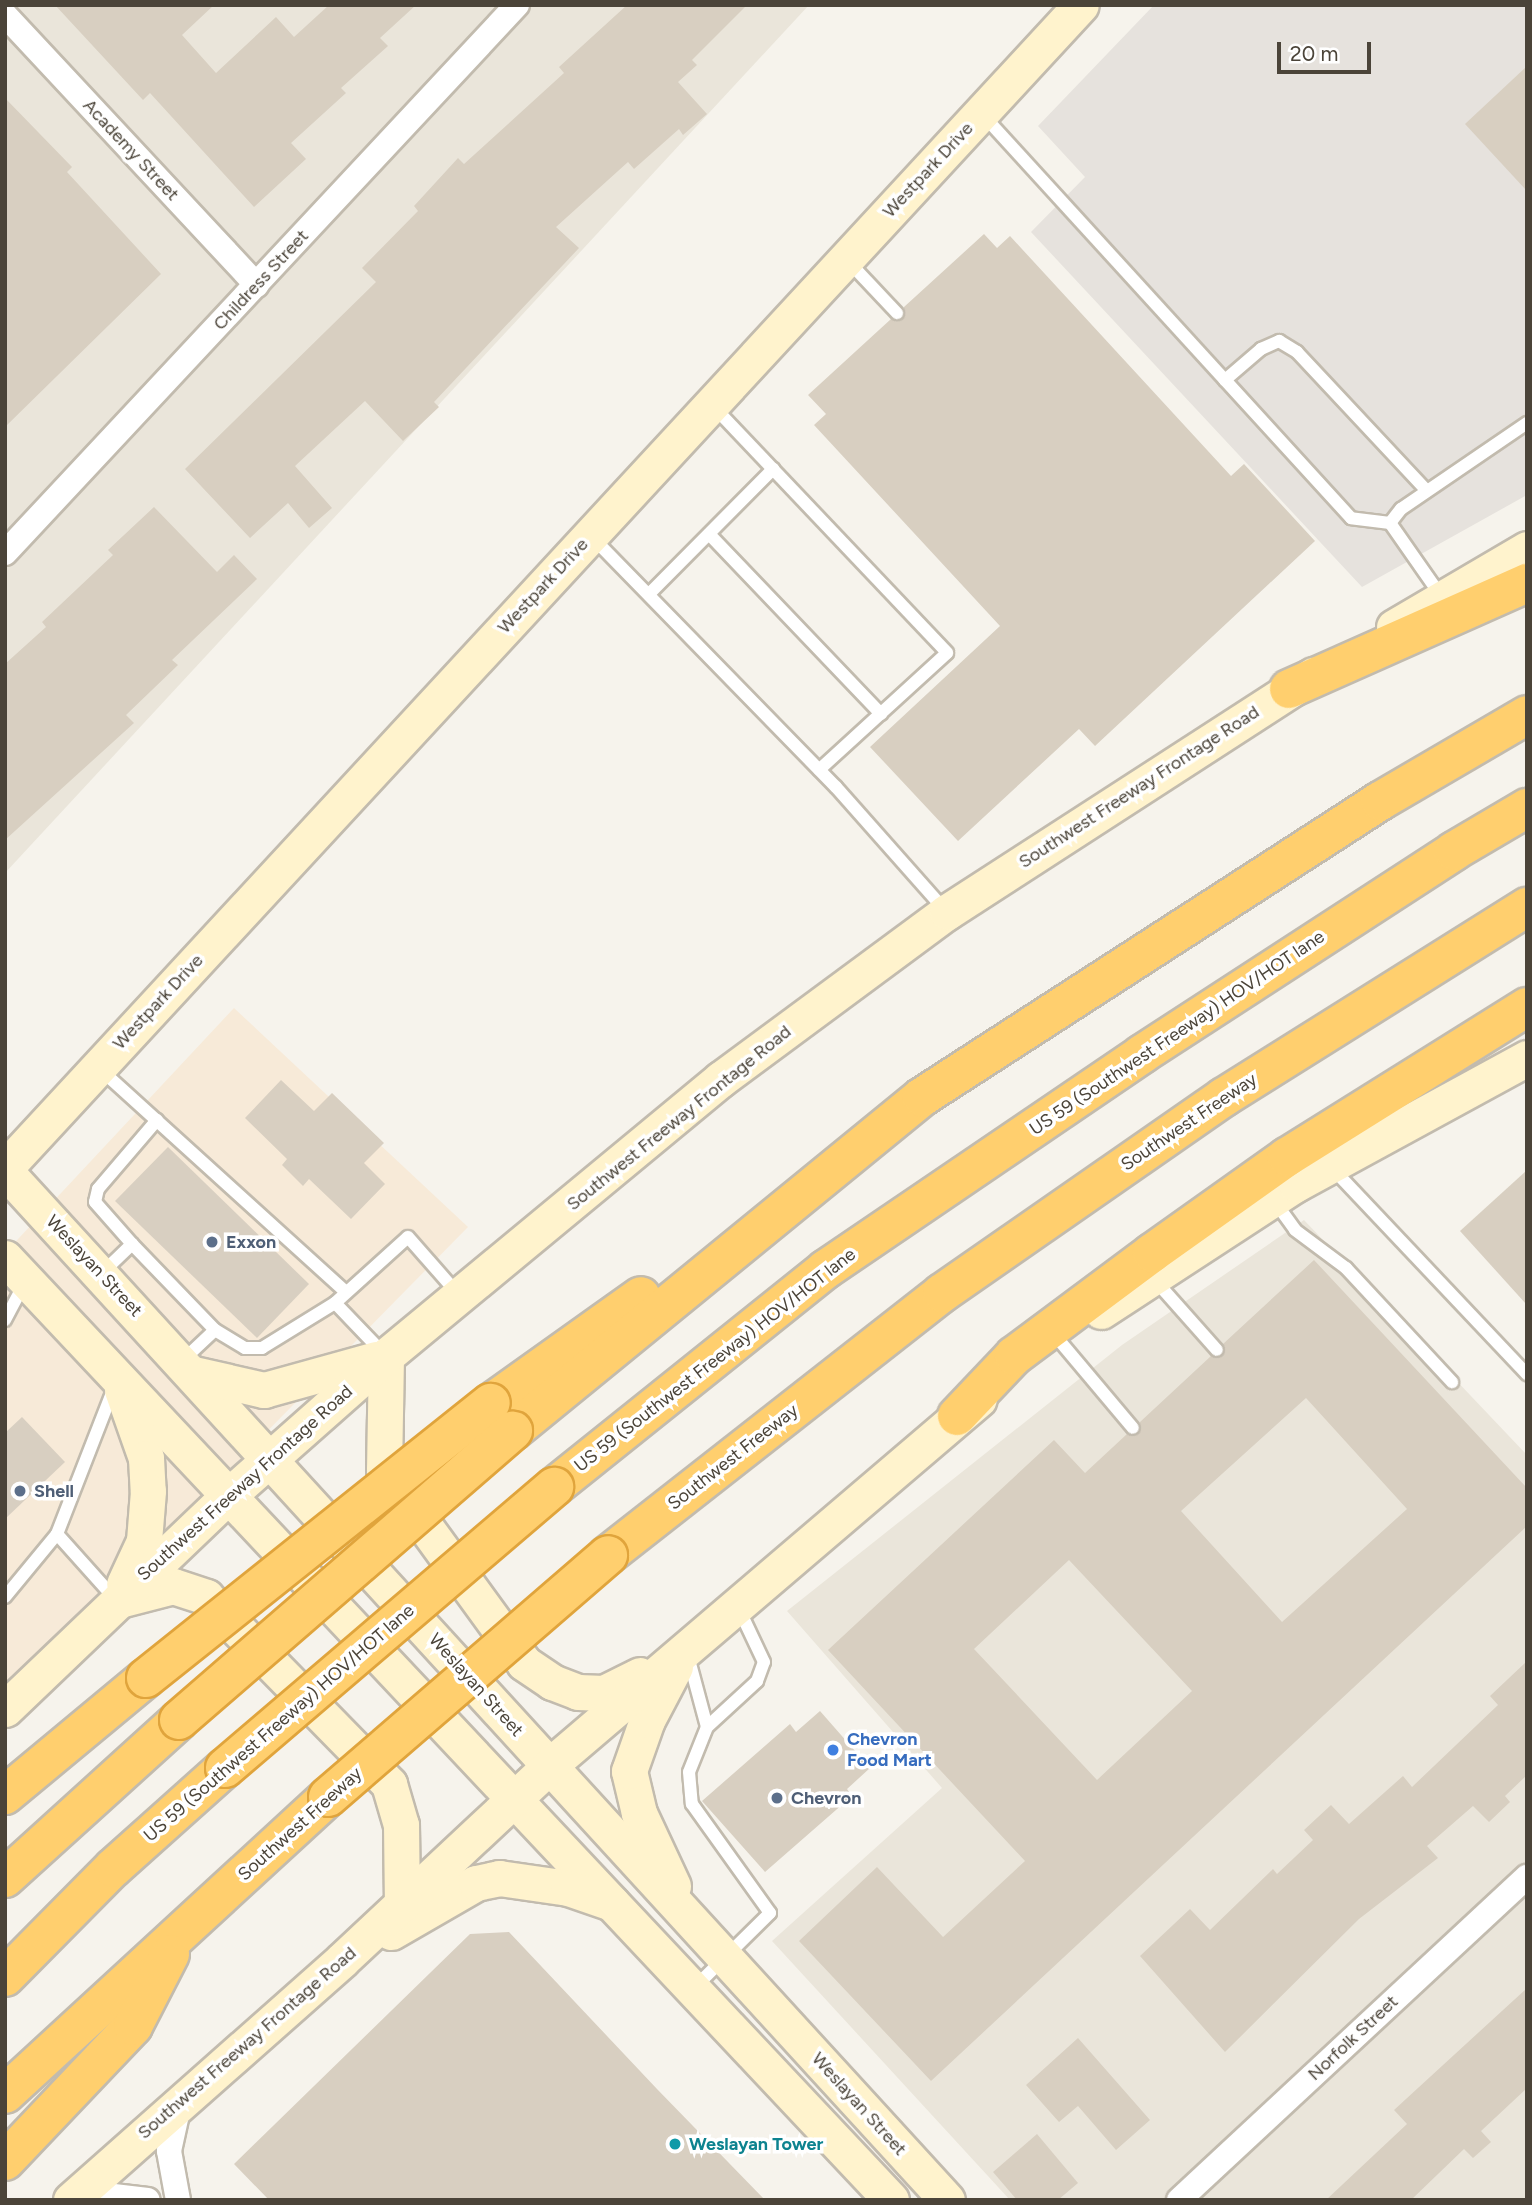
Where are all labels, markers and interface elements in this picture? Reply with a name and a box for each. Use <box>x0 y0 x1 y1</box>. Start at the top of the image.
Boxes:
scale bar <box>1280 28 1374 72</box>
text: 20 m <box>1290 41 1338 66</box>
street label: Academy Street <box>78 95 184 205</box>
street label: Westpark Drive <box>878 118 978 222</box>
street label: Childress Street <box>209 225 313 335</box>
street label: Westpark Drive <box>493 534 593 638</box>
street label: Southwest Freeway Frontage Road <box>1015 701 1263 873</box>
street label: US 59 (Southwest Freeway) HOV/HOT lane <box>1025 926 1329 1140</box>
street label: Westpark Drive <box>108 950 208 1054</box>
street label: Southwest Freeway Frontage Road <box>563 1021 795 1215</box>
street label: Southwest Freeway <box>1117 1069 1261 1175</box>
street label: Weslayan Street <box>41 1211 147 1321</box>
place label: Exxon <box>226 1231 276 1253</box>
marker: Exxon <box>204 1234 220 1250</box>
street label: US 59 (Southwest Freeway) HOV/HOT lane <box>570 1243 860 1477</box>
street label: Southwest Freeway Frontage Road <box>133 1381 357 1585</box>
street label: Southwest Freeway <box>664 1400 802 1514</box>
place label: Shell <box>34 1480 74 1502</box>
marker: Shell <box>12 1483 28 1499</box>
street label: US 59 (Southwest Freeway) HOV/HOT lane <box>139 1600 419 1846</box>
street label: Weslayan Street <box>424 1629 528 1741</box>
place label: Chevron Food Mart <box>847 1729 932 1772</box>
marker: Chevron Food Mart <box>825 1742 841 1758</box>
street label: Southwest Freeway <box>234 1763 366 1885</box>
place label: Chevron <box>791 1787 861 1809</box>
marker: Chevron <box>769 1790 785 1806</box>
street label: Southwest Freeway Frontage Road <box>134 1942 360 2144</box>
street label: Norfolk Street <box>1304 1991 1402 2085</box>
street label: Weslayan Street <box>807 2048 911 2160</box>
place label: Weslayan Tower <box>689 2133 823 2155</box>
marker: Weslayan Tower <box>667 2136 683 2152</box>

